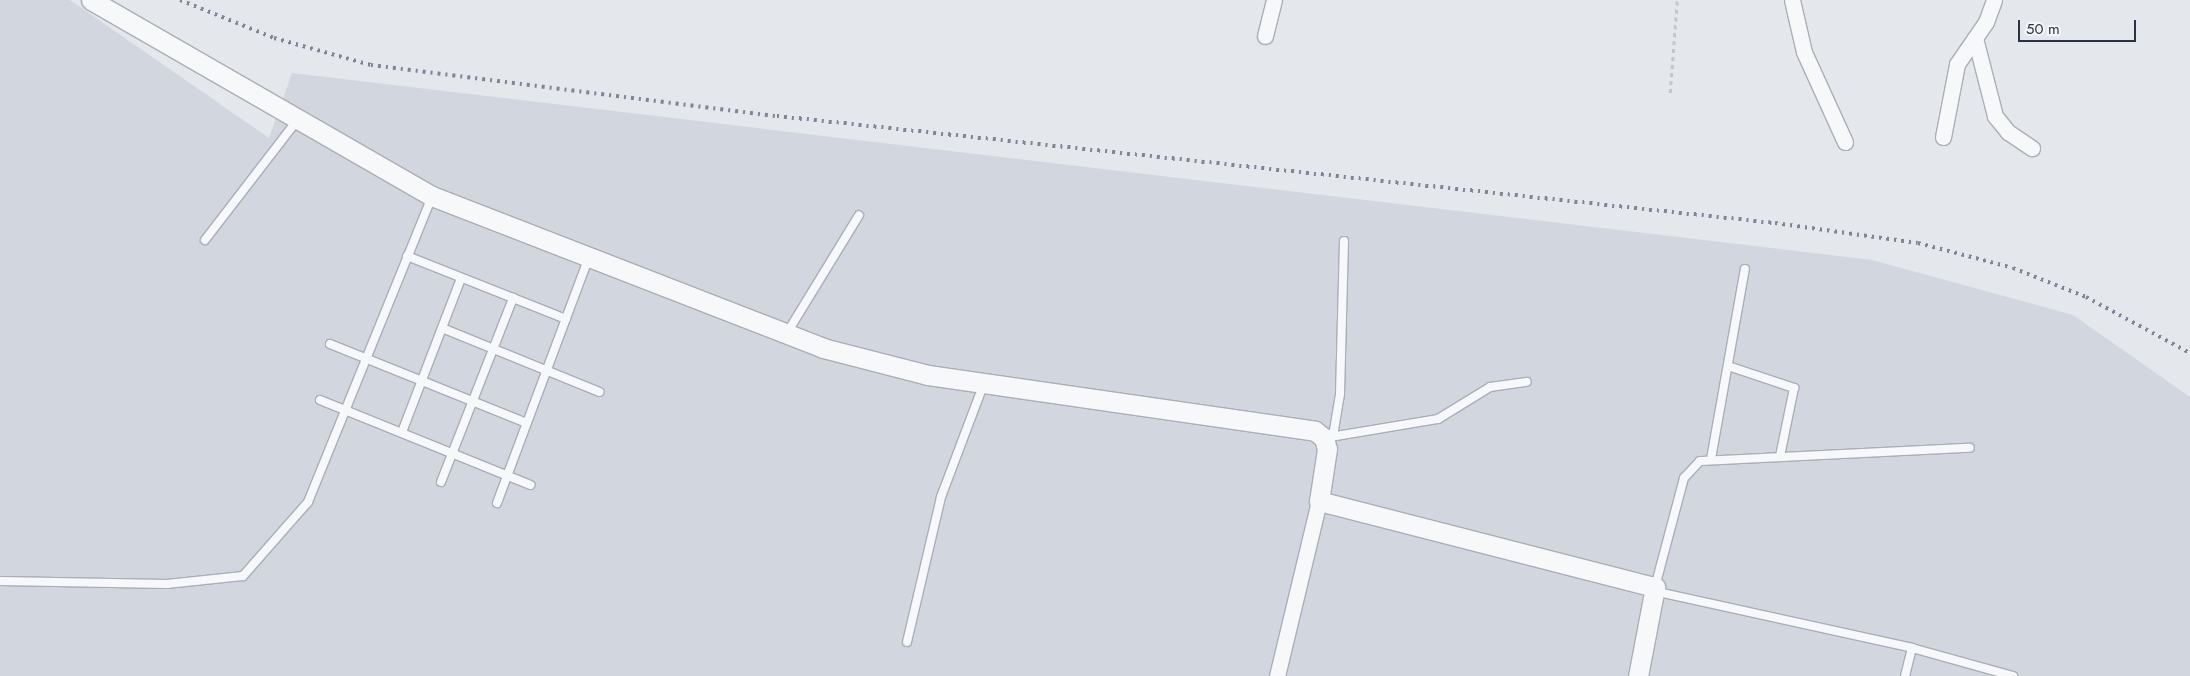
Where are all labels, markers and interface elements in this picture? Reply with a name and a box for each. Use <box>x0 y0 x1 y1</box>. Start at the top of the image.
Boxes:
scale bar <box>2020 10 2138 42</box>
text: 50 m <box>2026 18 2060 40</box>

